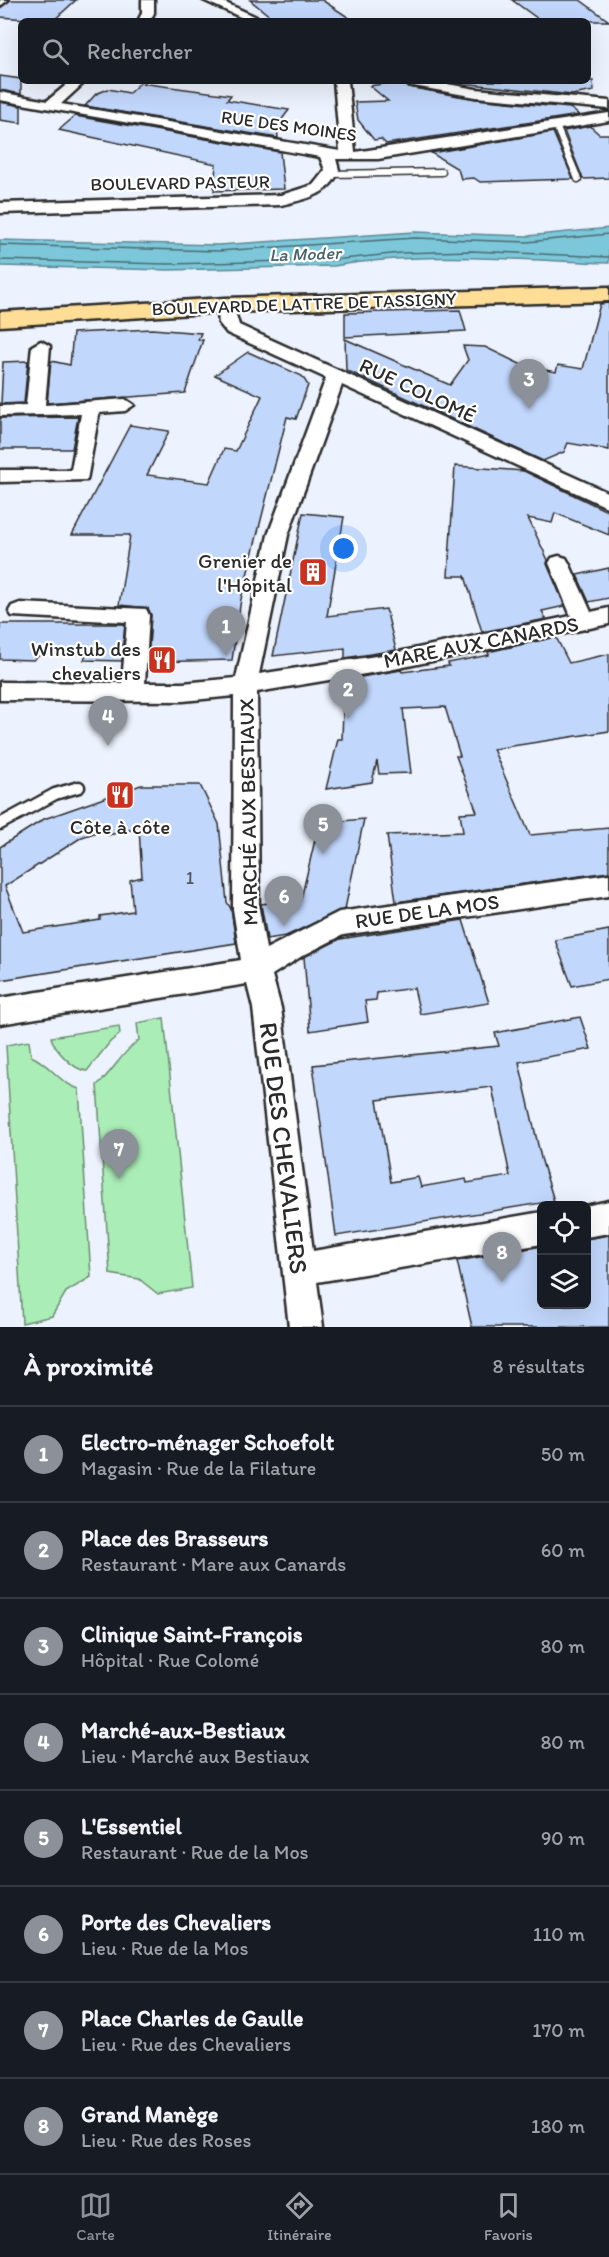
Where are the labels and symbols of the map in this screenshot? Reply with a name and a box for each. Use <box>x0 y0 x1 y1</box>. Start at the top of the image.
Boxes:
street label: RUE DES MOINES <box>220 106 358 146</box>
street label: BOULEVARD PASTEUR <box>90 170 270 196</box>
water label: La Moder <box>269 242 343 266</box>
street label: BOULEVARD DE LATTRE DE TASSIGNY <box>151 288 457 320</box>
street label: RUE COLOMÉ <box>356 352 480 428</box>
pin: 3 <box>510 360 548 409</box>
your location <box>329 534 358 563</box>
place label: Grenier de l'Hôpital <box>198 548 292 597</box>
building icon: Grenier de l'Hôpital <box>297 556 329 588</box>
pin: 1 <box>206 606 246 656</box>
street label: MARE AUX CANARDS <box>381 611 581 673</box>
place label: Winstub des chevaliers <box>31 636 141 685</box>
restaurant icon: Winstub des chevaliers <box>146 644 178 676</box>
pin: 2 <box>328 670 368 719</box>
pin: 4 <box>88 696 128 746</box>
street label: MARCHÉ AUX BESTIAUX <box>234 698 262 926</box>
restaurant icon: Côte à côte <box>104 779 136 811</box>
pin: 5 <box>304 804 342 854</box>
place label: Côte à côte <box>70 814 170 839</box>
house number: 1 <box>186 867 194 889</box>
pin: 6 <box>264 876 304 926</box>
street label: RUE DE LA MOS <box>353 889 501 933</box>
street label: RUE DES CHEVALIERS <box>253 1020 315 1276</box>
pin: 7 <box>100 1130 138 1179</box>
pin: 8 <box>482 1232 522 1282</box>

